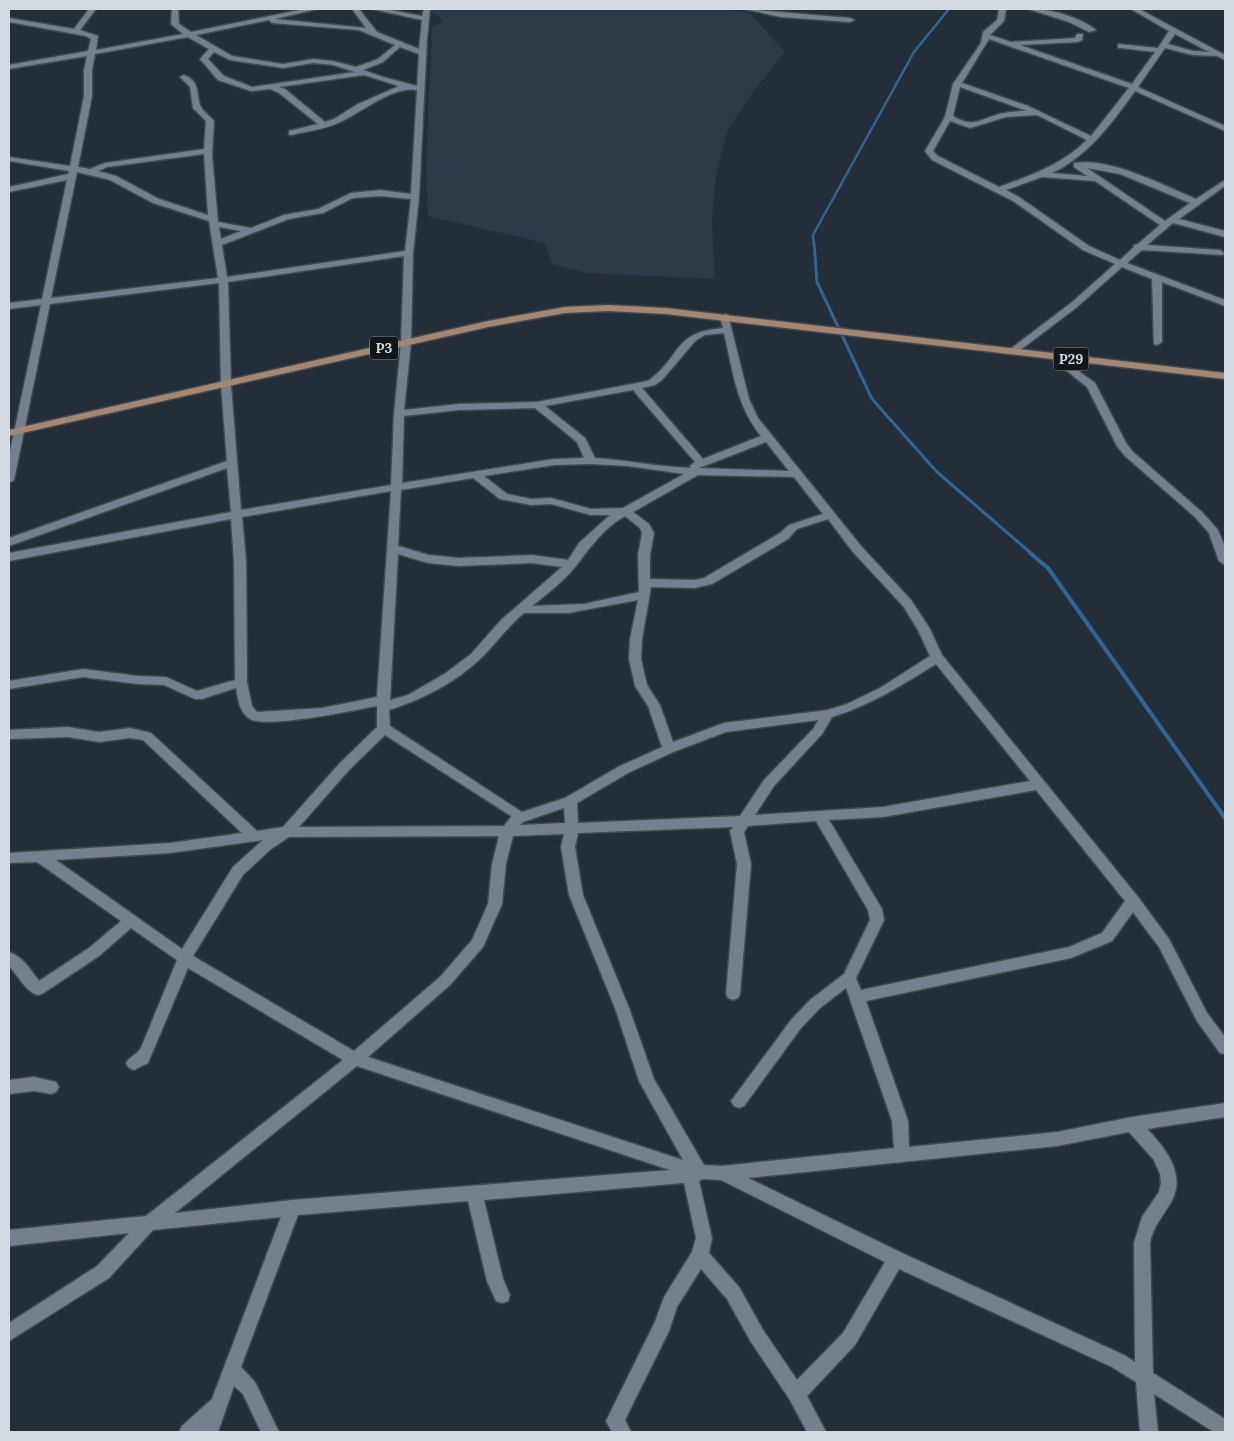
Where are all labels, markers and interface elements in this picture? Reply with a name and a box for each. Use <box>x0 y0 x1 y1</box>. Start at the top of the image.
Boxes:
road number: P3 <box>370 336 398 359</box>
road number: P29 <box>1054 348 1088 370</box>

